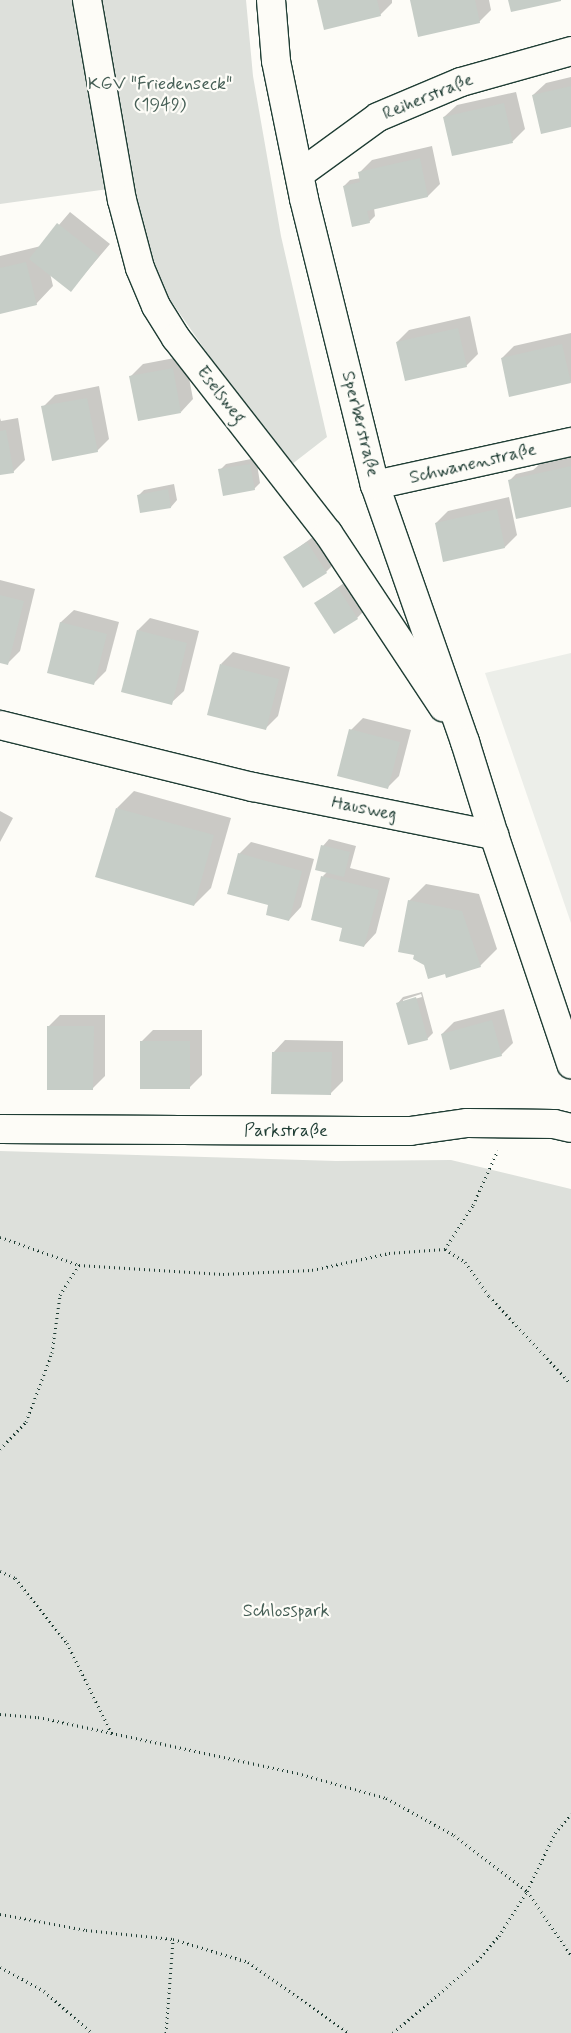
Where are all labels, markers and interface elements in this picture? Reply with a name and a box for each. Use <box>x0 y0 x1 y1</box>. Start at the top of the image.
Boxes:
street label: Reiherstraße <box>380 69 476 125</box>
park label: KGV "Friedenseck" (1949) <box>88 74 232 116</box>
street label: Eselsweg <box>192 362 250 428</box>
street label: Sperberstraße <box>336 369 384 479</box>
street label: Schwanenstraße <box>407 439 539 489</box>
street label: Hausweg <box>329 792 399 826</box>
street label: Parkstraße <box>244 1120 328 1142</box>
park label: Schlosspark <box>243 1600 329 1622</box>

